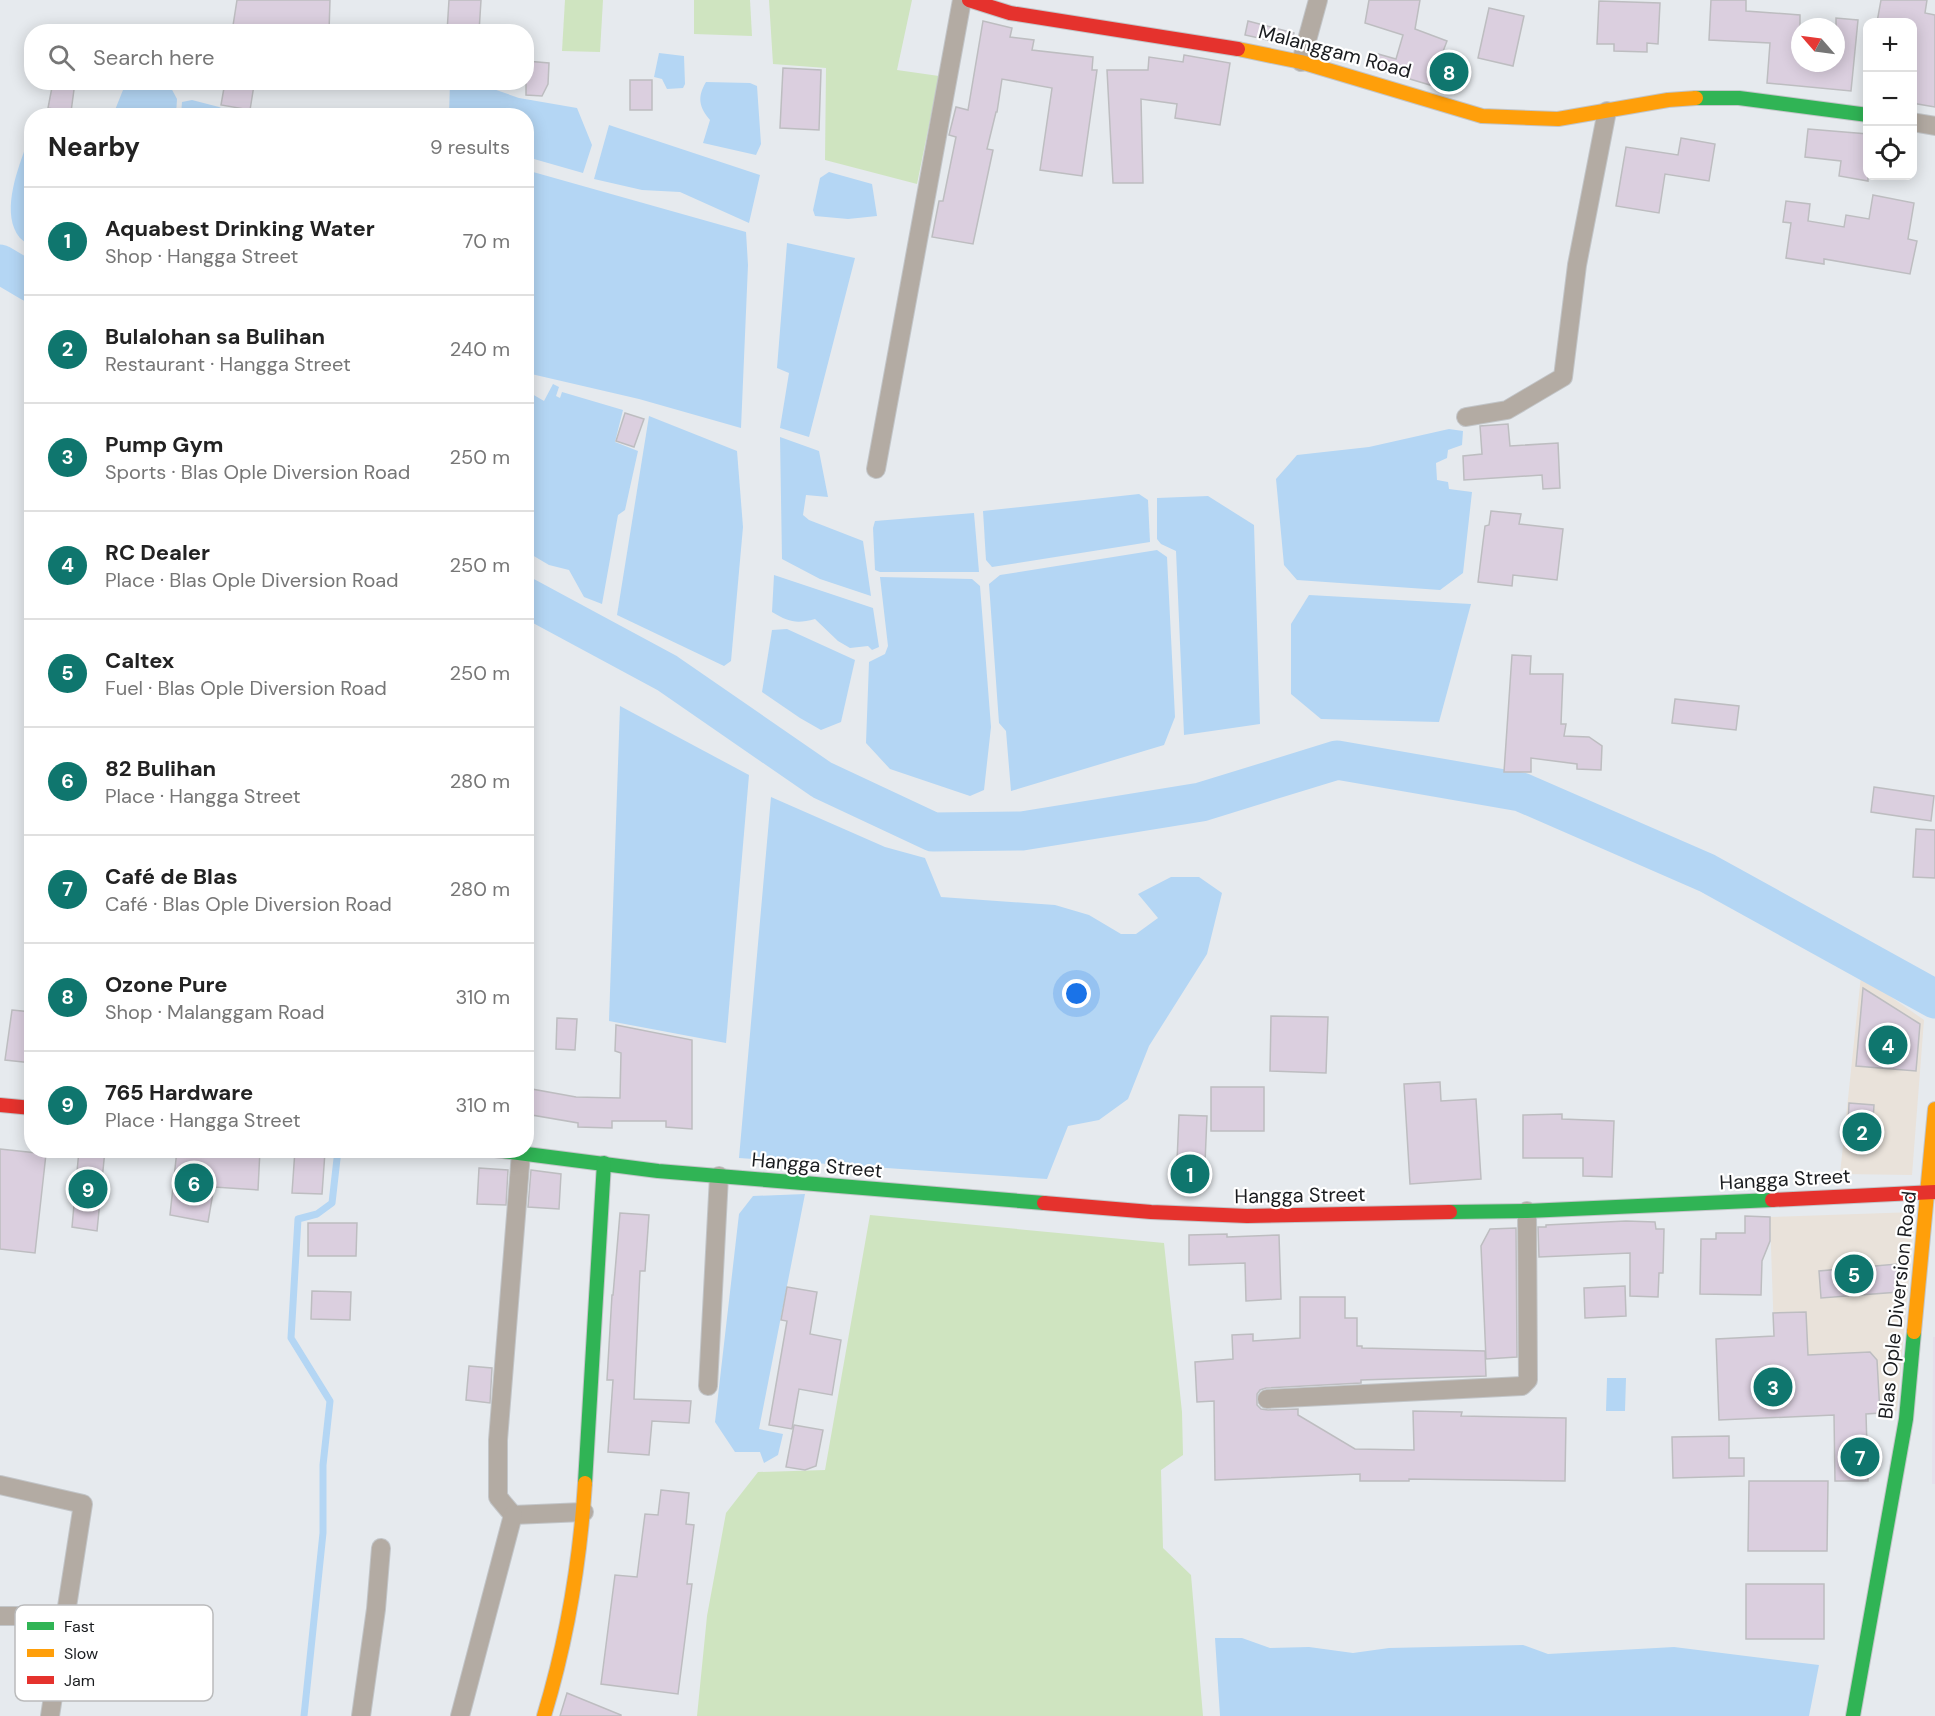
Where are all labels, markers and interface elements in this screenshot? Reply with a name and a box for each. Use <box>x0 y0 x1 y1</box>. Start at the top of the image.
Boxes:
street label: Malanggam Road <box>1256 18 1414 84</box>
north arrow <box>1791 18 1845 72</box>
map controls <box>1863 18 1917 180</box>
button: + <box>1863 18 1917 72</box>
search box <box>24 24 534 90</box>
icon: search <box>45 41 78 74</box>
text: Search here <box>93 43 214 72</box>
pin: 8 <box>1430 50 1468 94</box>
button: − <box>1863 72 1917 126</box>
button: locate <box>1863 126 1917 180</box>
text: Nearby <box>48 130 140 164</box>
text: 9 results <box>430 134 510 160</box>
text: Aquabest Drinking Water <box>105 214 375 243</box>
text: 1 <box>64 228 71 254</box>
text: 70 m <box>463 228 510 254</box>
text: Shop · Hangga Street <box>105 243 298 269</box>
text: Bulalohan sa Bulihan <box>105 322 325 351</box>
text: 2 <box>62 336 73 362</box>
text: 240 m <box>450 336 510 362</box>
text: Restaurant · Hangga Street <box>105 351 351 377</box>
text: Pump Gym <box>105 430 223 459</box>
text: 3 <box>61 444 74 470</box>
text: 250 m <box>449 444 510 470</box>
text: Sports · Blas Ople Diversion Road <box>105 459 410 485</box>
text: RC Dealer <box>105 538 210 567</box>
text: 4 <box>61 552 74 578</box>
text: 250 m <box>449 552 510 578</box>
text: Place · Blas Ople Diversion Road <box>105 567 399 593</box>
text: Caltex <box>105 646 174 675</box>
text: 5 <box>61 660 74 686</box>
text: 250 m <box>449 660 510 686</box>
text: Fuel · Blas Ople Diversion Road <box>105 675 387 701</box>
text: 82 Bulihan <box>105 754 216 783</box>
text: 6 <box>61 768 74 794</box>
text: 280 m <box>450 768 510 794</box>
text: Place · Hangga Street <box>105 783 301 809</box>
text: Café de Blas <box>105 862 238 891</box>
text: 7 <box>62 876 73 902</box>
text: 280 m <box>450 876 510 902</box>
text: Café · Blas Ople Diversion Road <box>105 891 392 917</box>
text: Ozone Pure <box>105 970 228 999</box>
your location <box>1062 979 1091 1008</box>
text: 8 <box>61 984 74 1010</box>
text: 310 m <box>455 984 510 1010</box>
text: Shop · Malanggam Road <box>105 999 325 1025</box>
pin: 4 <box>1868 1022 1908 1068</box>
text: 765 Hardware <box>105 1078 253 1107</box>
text: 9 <box>61 1092 74 1118</box>
text: 310 m <box>455 1092 510 1118</box>
text: Place · Hangga Street <box>105 1107 301 1133</box>
pin: 2 <box>1842 1110 1882 1154</box>
street label: Hangga Street <box>751 1146 884 1184</box>
pin: 1 <box>1170 1152 1210 1196</box>
pin: 6 <box>174 1160 214 1206</box>
street label: Hangga Street <box>1719 1163 1851 1195</box>
pin: 9 <box>68 1166 107 1212</box>
street label: Hangga Street <box>1234 1181 1366 1209</box>
street label: Blas Ople Diversion Road <box>1872 1190 1922 1420</box>
pin: 5 <box>1834 1252 1874 1296</box>
pin: 3 <box>1754 1364 1792 1410</box>
pin: 7 <box>1840 1434 1880 1480</box>
legend <box>15 1605 213 1701</box>
text: Fast <box>64 1616 95 1637</box>
text: Slow <box>64 1643 98 1664</box>
text: Jam <box>64 1670 95 1691</box>

